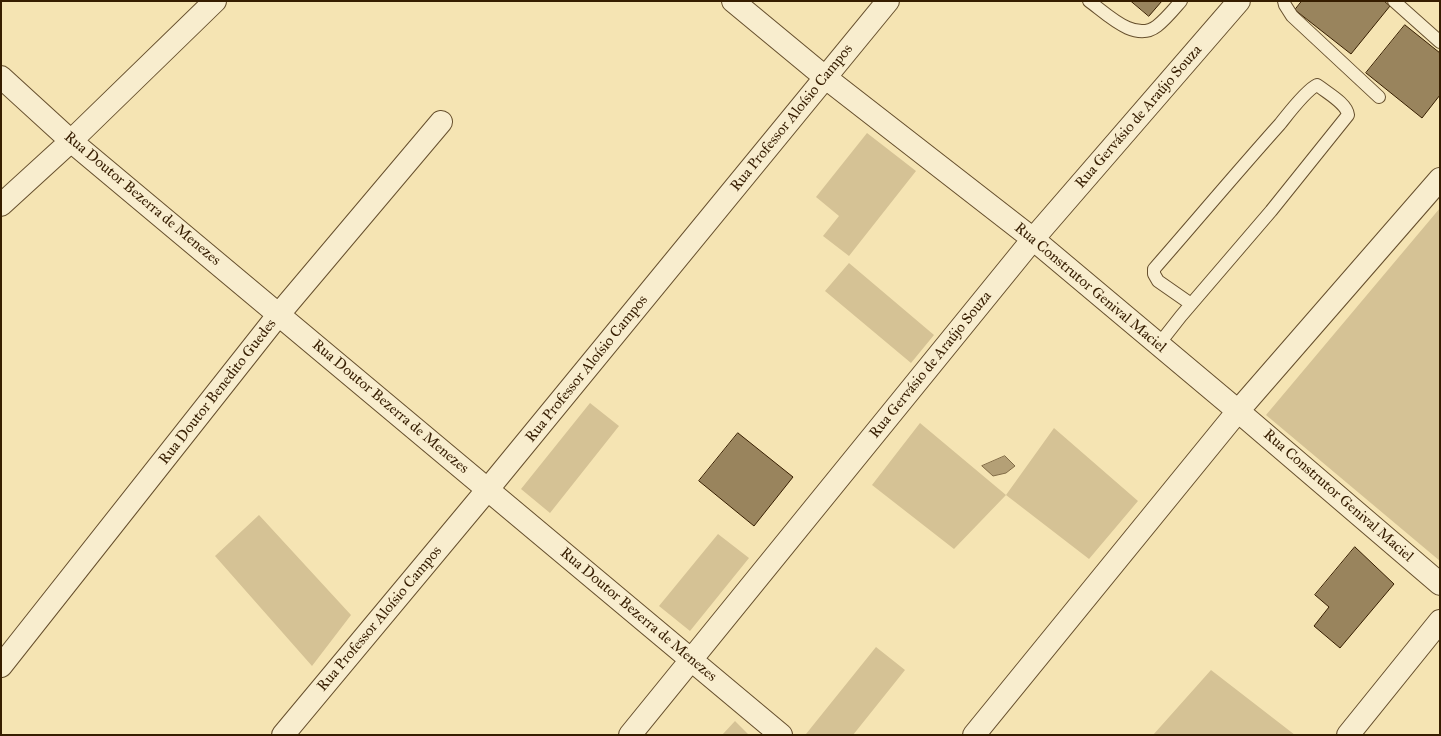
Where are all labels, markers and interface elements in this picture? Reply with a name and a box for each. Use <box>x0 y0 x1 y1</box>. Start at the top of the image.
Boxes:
street label: Rua Professor Aloísio Campos <box>727 41 857 195</box>
street label: Rua Gervásio de Araújo Souza <box>1072 42 1206 192</box>
street label: Rua Doutor Bezerra de Menezes <box>60 128 224 270</box>
street label: Rua Construtor Genival Maciel <box>1010 219 1170 357</box>
street label: Rua Gervásio de Araújo Souza <box>866 288 996 442</box>
street label: Rua Professor Aloísio Campos <box>522 292 652 446</box>
street label: Rua Doutor Benedito Guedes <box>155 316 281 468</box>
street label: Rua Doutor Bezerra de Menezes <box>308 336 472 478</box>
street label: Rua Construtor Genival Maciel <box>1259 426 1417 566</box>
street label: Rua Professor Aloísio Campos <box>314 543 446 695</box>
street label: Rua Doutor Bezerra de Menezes <box>556 544 720 686</box>

